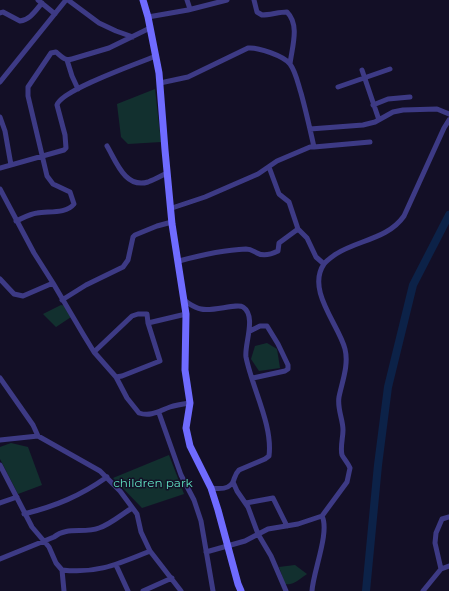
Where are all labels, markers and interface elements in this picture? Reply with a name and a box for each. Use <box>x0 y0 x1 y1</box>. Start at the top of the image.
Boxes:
park label: children park <box>113 476 193 490</box>

